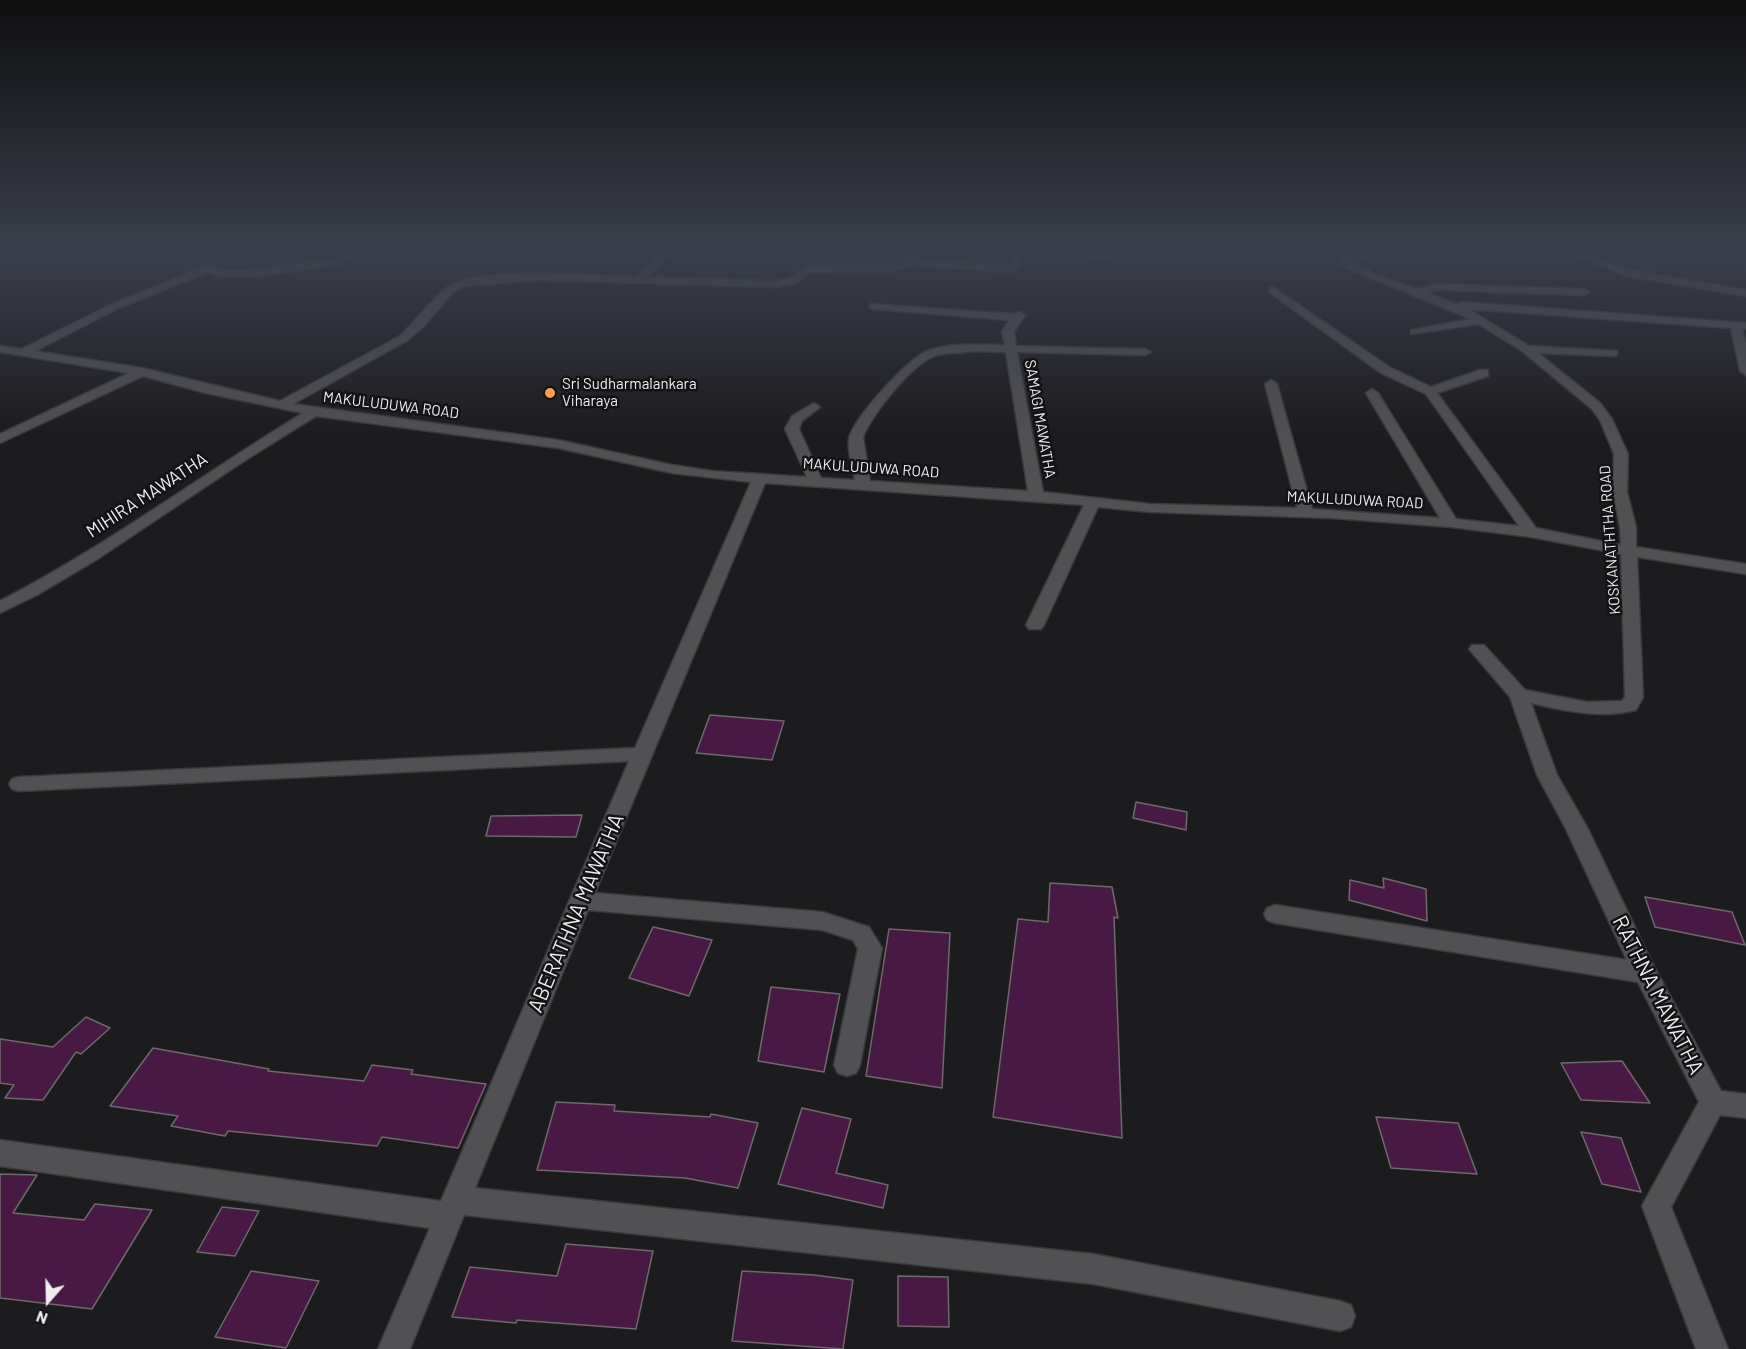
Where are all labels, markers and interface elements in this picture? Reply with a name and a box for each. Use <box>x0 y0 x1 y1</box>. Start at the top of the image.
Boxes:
street label: SAMAGI MAWATHA <box>1021 358 1059 480</box>
place label: Sri Sudharmalankara Viharaya <box>562 375 697 410</box>
marker: Sri Sudharmalankara Viharaya <box>543 386 557 400</box>
street label: MAKULUDUWA ROAD <box>322 388 460 422</box>
street label: MIHIRA MAWATHA <box>82 448 212 542</box>
street label: MAKULUDUWA ROAD <box>802 454 940 482</box>
street label: KOSKANATHTHA ROAD <box>1596 465 1624 615</box>
street label: MAKULUDUWA ROAD <box>1286 487 1424 513</box>
street label: ABERATHNA MAWATHA <box>523 810 629 1016</box>
street label: RATHNA MAWATHA <box>1607 911 1709 1079</box>
north arrow <box>18 1271 78 1331</box>
text: N <box>33 1308 50 1329</box>

